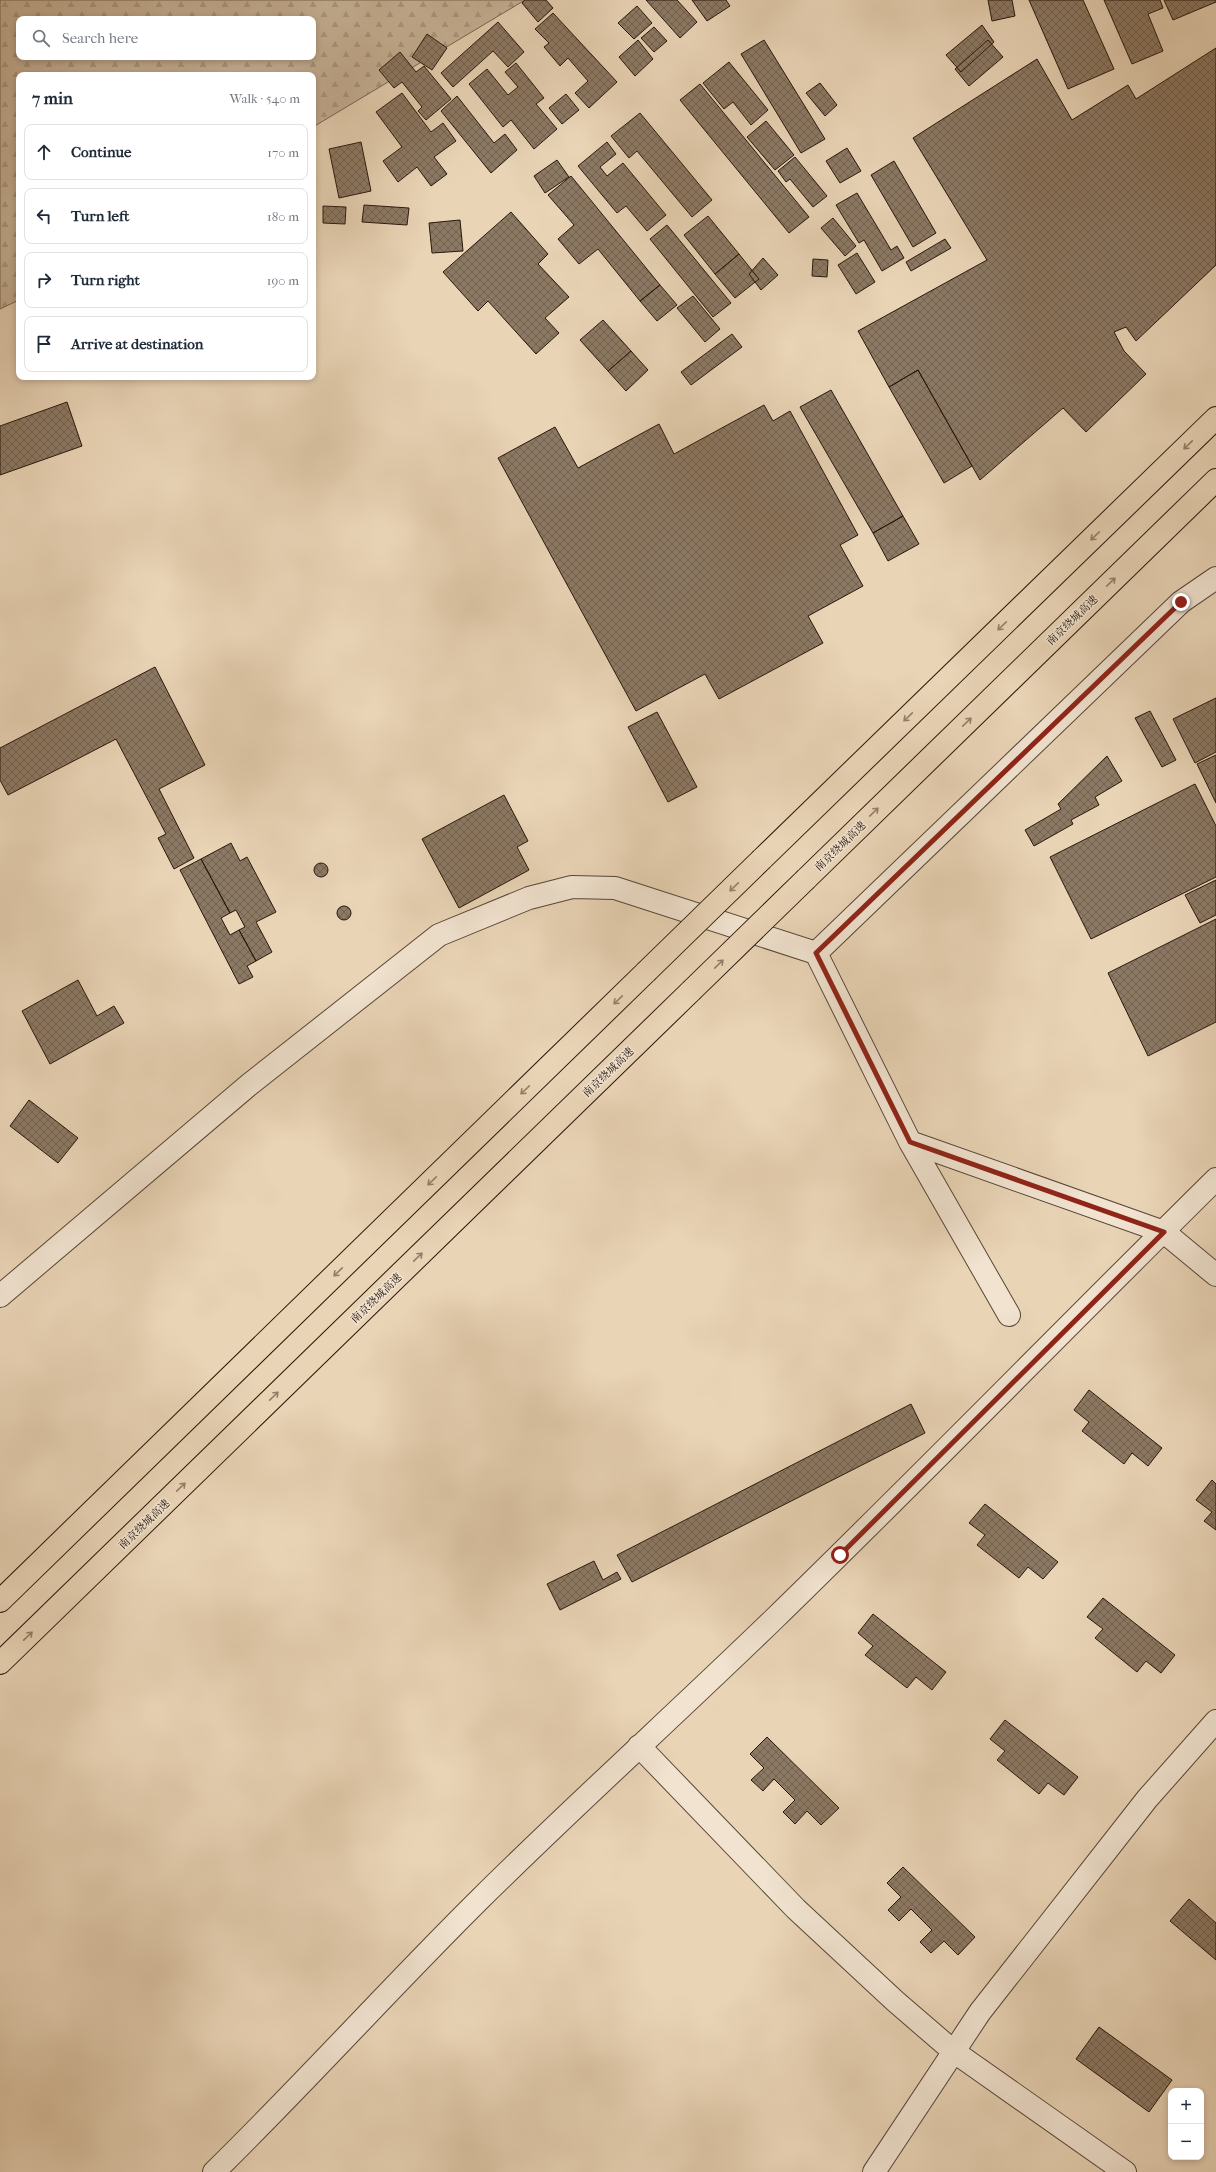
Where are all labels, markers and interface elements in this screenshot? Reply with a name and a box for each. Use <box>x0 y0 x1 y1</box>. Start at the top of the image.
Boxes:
search box <box>16 16 316 60</box>
icon: search <box>30 27 52 49</box>
text: Search here <box>62 29 138 47</box>
text: 7 min <box>32 88 73 108</box>
text: Walk · 540 m <box>230 91 300 106</box>
icon: ahead <box>33 141 55 163</box>
text: Continue <box>71 143 131 161</box>
text: 170 m <box>267 145 299 160</box>
icon: left <box>33 205 55 227</box>
text: Turn left <box>71 207 129 225</box>
text: 180 m <box>267 209 299 224</box>
icon: right <box>33 269 55 291</box>
text: Turn right <box>71 271 140 289</box>
text: 190 m <box>267 273 299 288</box>
icon: arrive <box>33 333 55 355</box>
text: Arrive at destination <box>71 335 203 353</box>
one-way arrow <box>1183 440 1193 450</box>
one-way arrow <box>1090 531 1100 541</box>
one-way arrow <box>1106 577 1116 587</box>
street label: 南京绕城高速 <box>1044 593 1101 648</box>
route end <box>1172 593 1190 611</box>
one-way arrow <box>997 622 1007 631</box>
one-way arrow <box>903 712 913 722</box>
one-way arrow <box>962 717 972 727</box>
one-way arrow <box>869 808 879 817</box>
street label: 南京绕城高速 <box>812 819 869 874</box>
one-way arrow <box>729 882 739 891</box>
one-way arrow <box>714 959 724 968</box>
one-way arrow <box>613 995 623 1005</box>
street label: 南京绕城高速 <box>580 1045 637 1100</box>
one-way arrow <box>520 1085 530 1095</box>
one-way arrow <box>427 1176 437 1186</box>
one-way arrow <box>413 1252 423 1262</box>
one-way arrow <box>333 1267 343 1276</box>
street label: 南京绕城高速 <box>348 1271 405 1326</box>
one-way arrow <box>269 1392 279 1401</box>
one-way arrow <box>176 1482 186 1492</box>
street label: 南京绕城高速 <box>116 1497 173 1552</box>
route start <box>831 1546 849 1564</box>
one-way arrow <box>23 1631 33 1641</box>
map controls <box>1168 2088 1204 2160</box>
button: + <box>1168 2088 1204 2124</box>
button: − <box>1168 2124 1204 2160</box>

